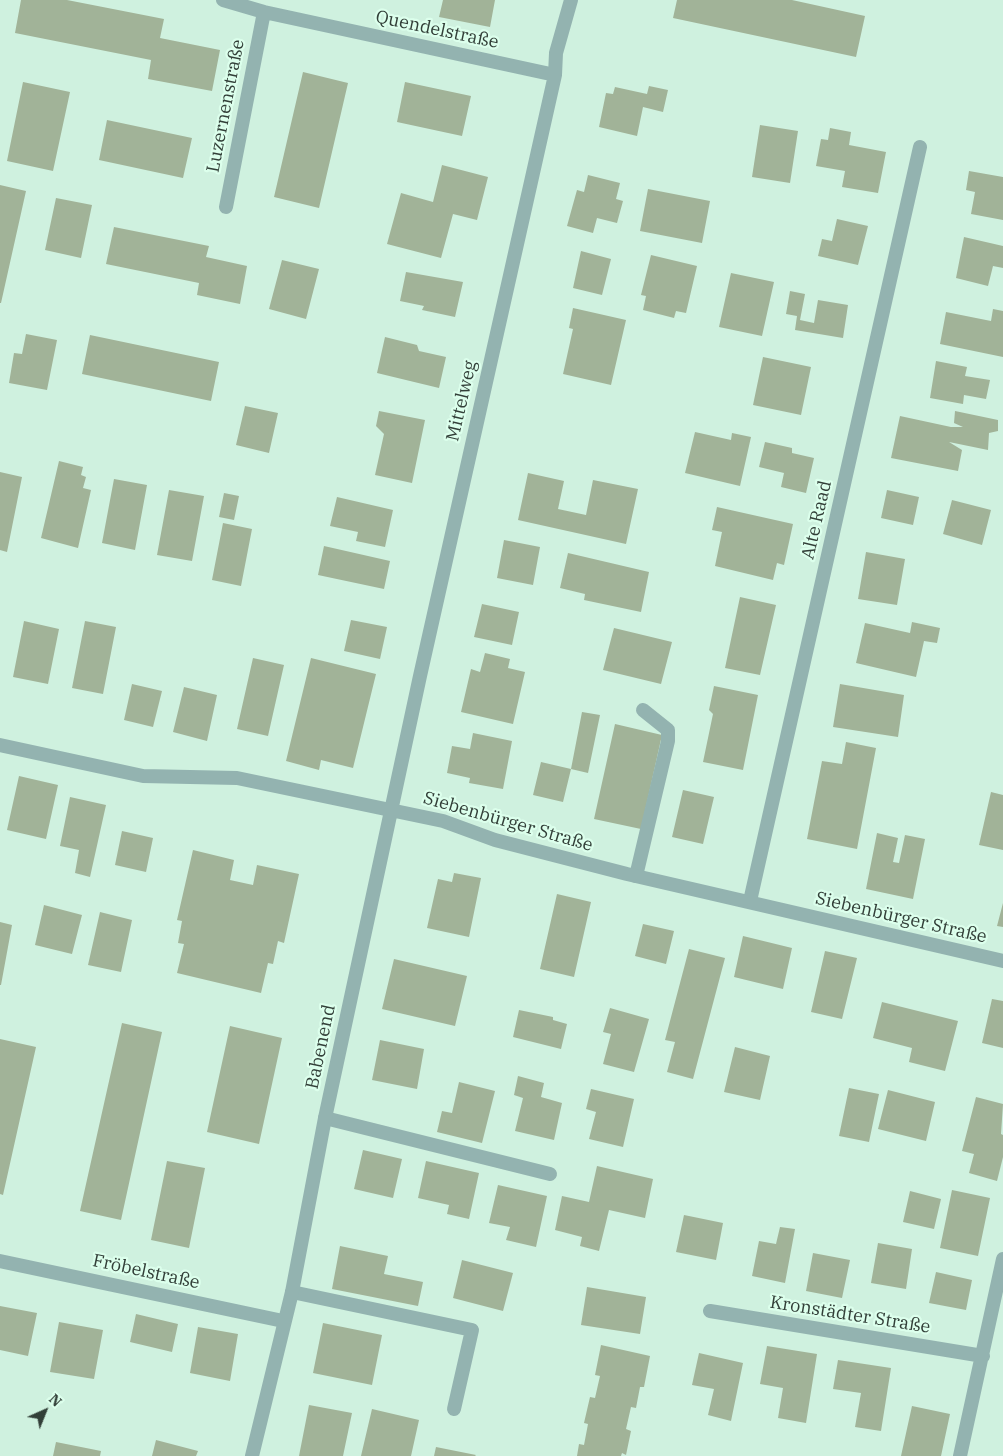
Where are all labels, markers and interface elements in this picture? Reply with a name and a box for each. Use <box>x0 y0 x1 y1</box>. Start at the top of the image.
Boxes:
street label: Quendelstraße <box>374 6 500 54</box>
street label: Luzernenstraße <box>203 38 249 174</box>
street label: Mittelweg <box>442 359 482 443</box>
street label: Alte Raad <box>797 478 837 562</box>
street label: Siebenbürger Straße <box>421 787 595 857</box>
street label: Siebenbürger Straße <box>813 888 989 948</box>
street label: Babenend <box>302 1003 340 1091</box>
street label: Fröbelstraße <box>90 1250 202 1294</box>
street label: Kronstädter Straße <box>768 1292 932 1338</box>
north arrow <box>20 1386 70 1436</box>
text: N <box>45 1390 66 1411</box>

